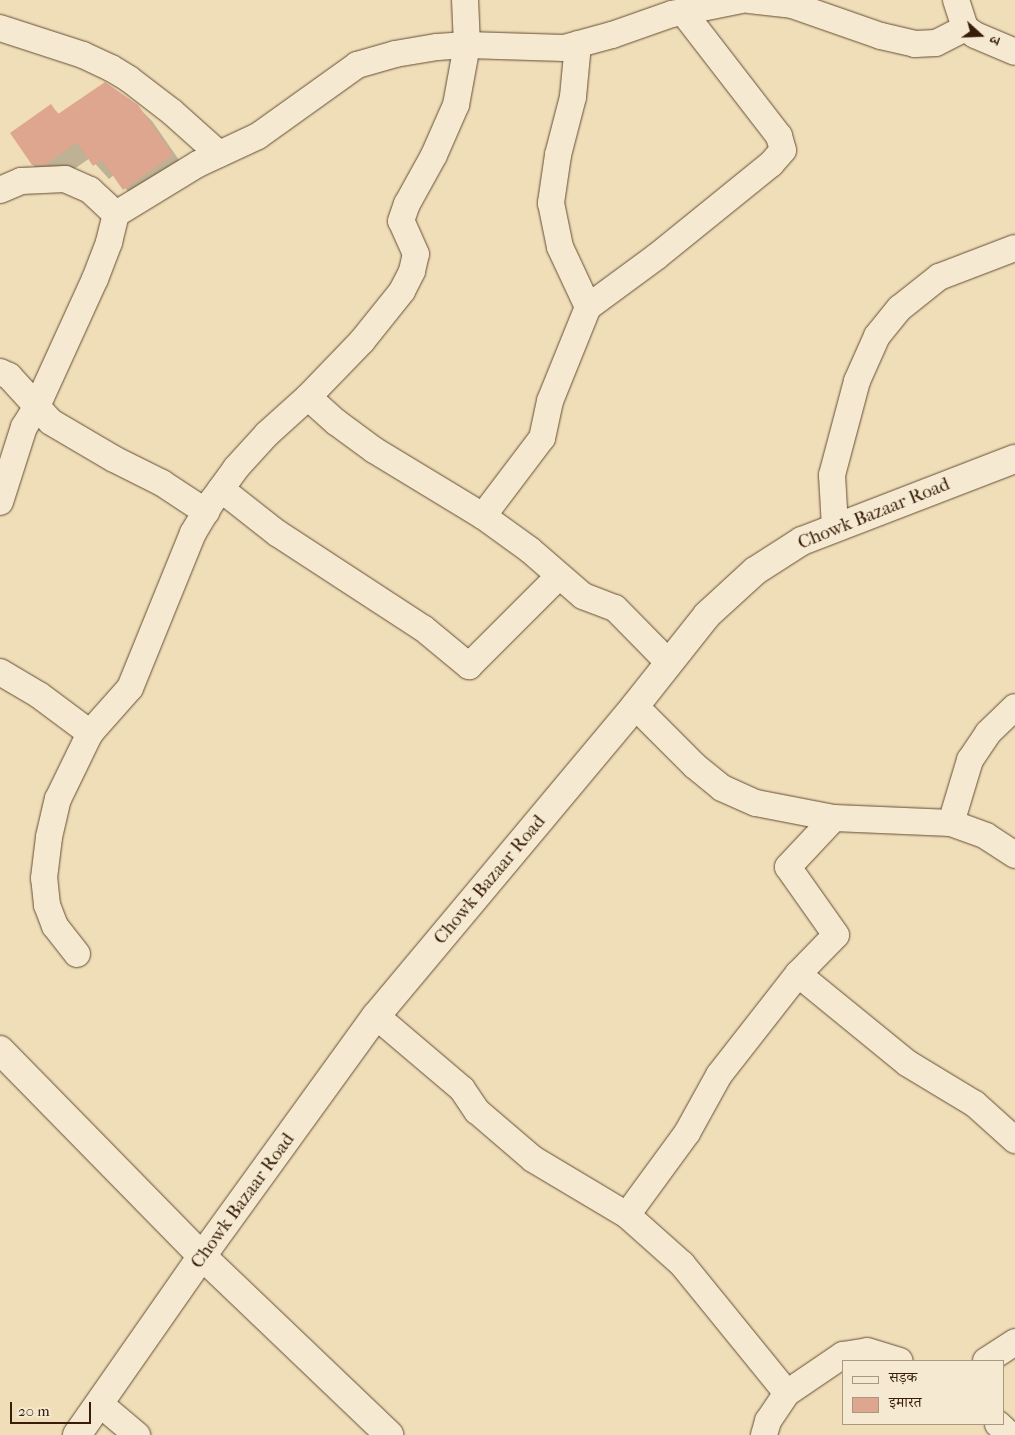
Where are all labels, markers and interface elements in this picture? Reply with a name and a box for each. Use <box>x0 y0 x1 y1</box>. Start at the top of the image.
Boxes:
north arrow <box>955 10 1005 60</box>
text: उ <box>985 34 1004 47</box>
street label: Chowk Bazaar Road <box>795 473 953 555</box>
street label: Chowk Bazaar Road <box>429 811 551 949</box>
street label: Chowk Bazaar Road <box>186 1129 300 1273</box>
legend <box>842 1360 1005 1425</box>
text: सड़क <box>889 1368 917 1386</box>
scale bar <box>12 1392 94 1424</box>
text: इमारत <box>889 1393 922 1411</box>
text: 20 m <box>18 1402 50 1420</box>

